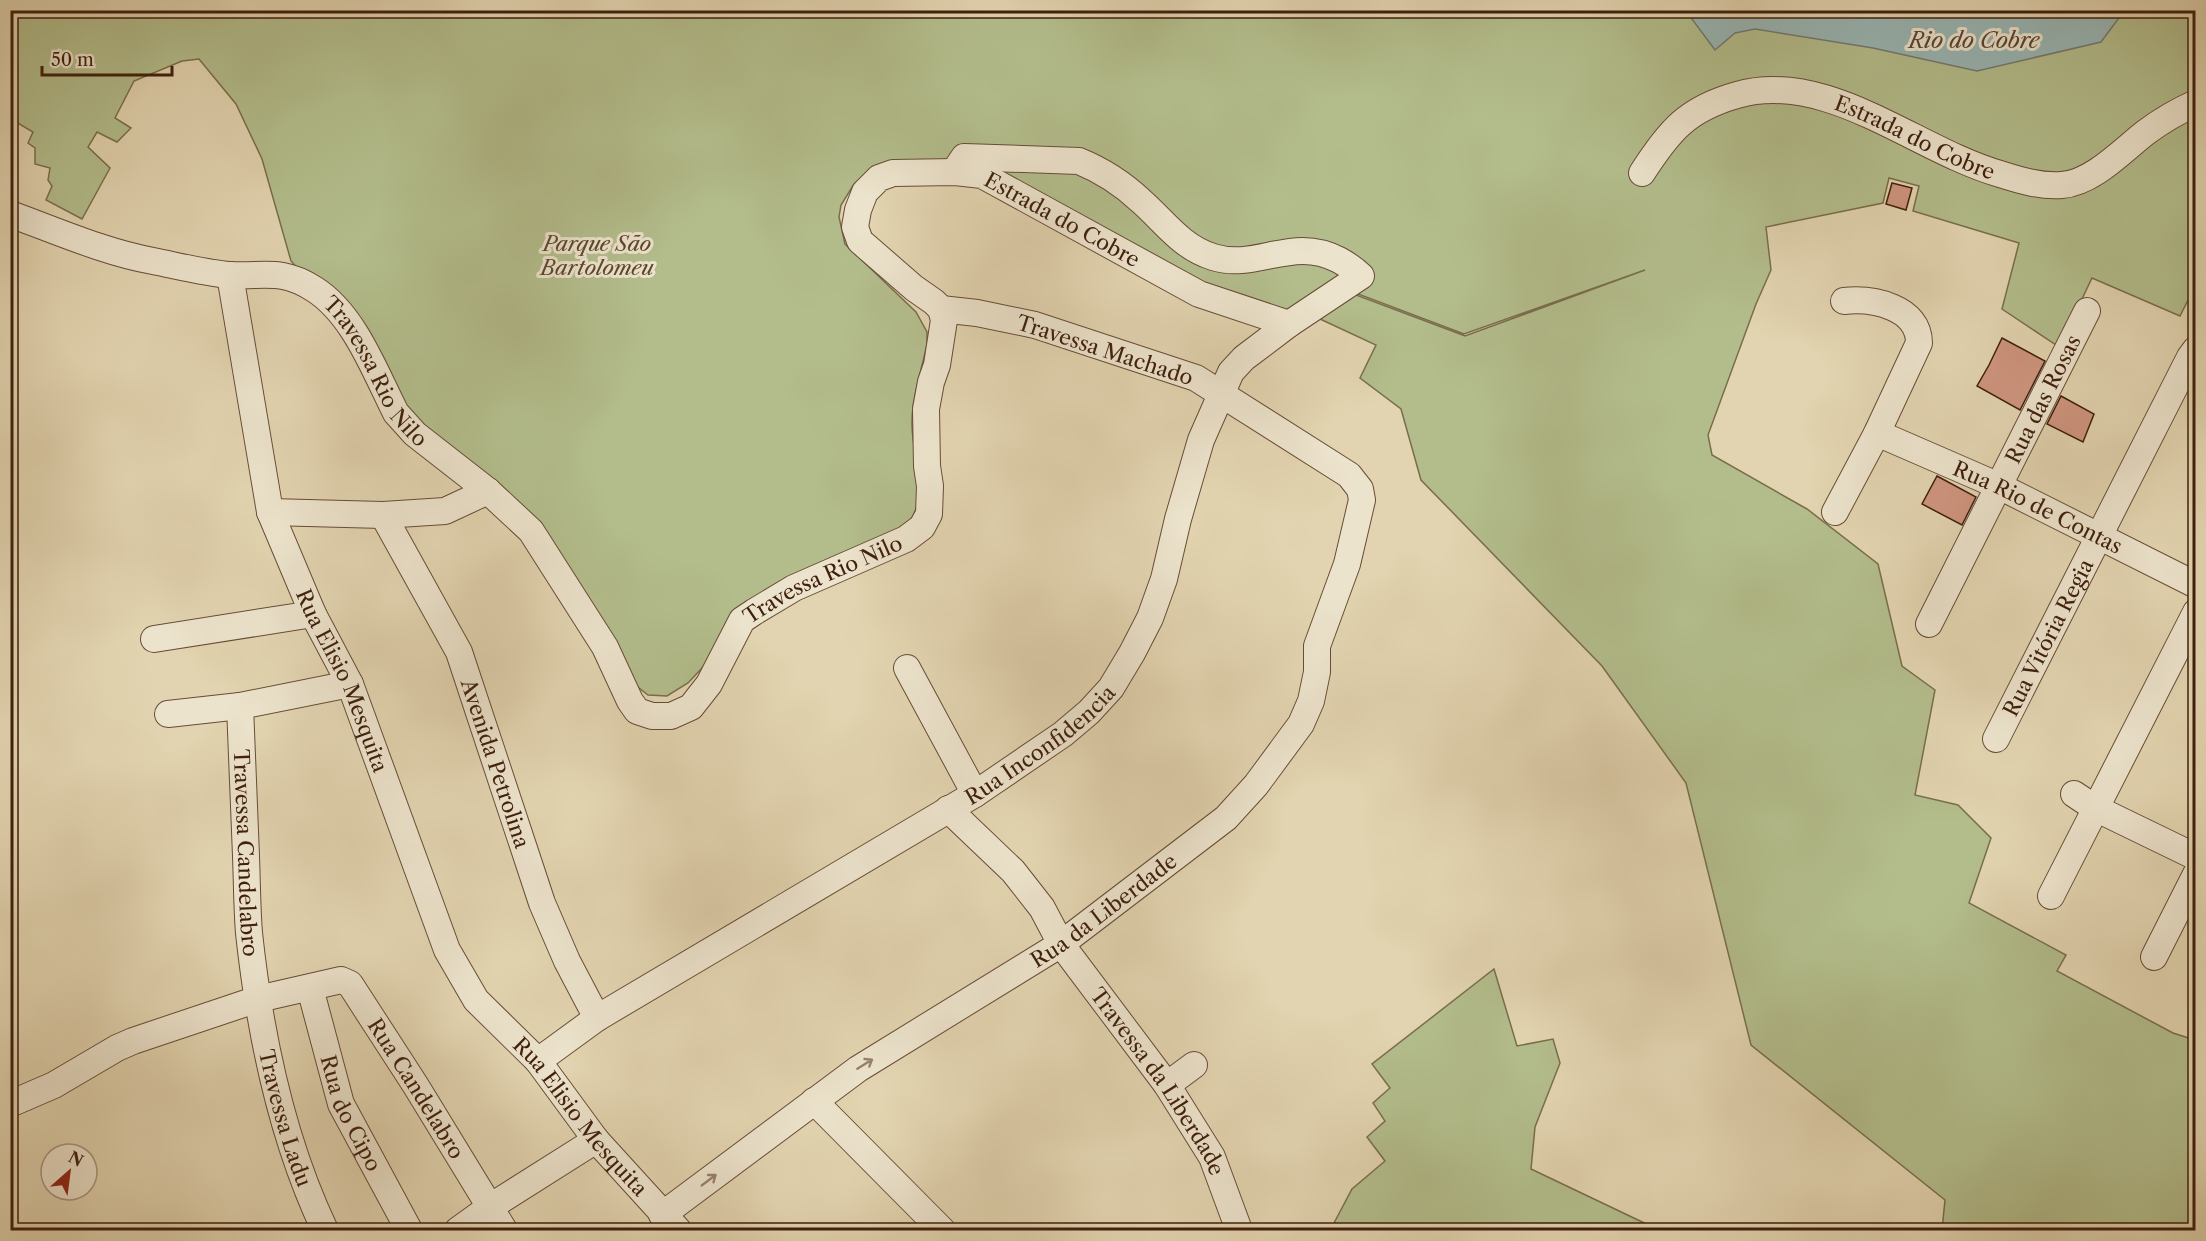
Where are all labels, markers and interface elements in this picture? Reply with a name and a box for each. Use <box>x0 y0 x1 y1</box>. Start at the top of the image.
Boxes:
water label: Rio do Cobre <box>1907 27 2041 54</box>
scale bar <box>42 39 172 77</box>
text: 50 m <box>51 49 94 71</box>
street label: Estrada do Cobre <box>1832 90 1998 184</box>
street label: Estrada do Cobre <box>980 166 1144 272</box>
park label: Parque São Bartolomeu <box>539 231 654 280</box>
street label: Travessa Rio Nilo <box>319 290 432 451</box>
street label: Travessa Machado <box>1014 310 1196 390</box>
street label: Rua das Rosas <box>2000 331 2085 468</box>
street label: Rua Rio de Contas <box>1949 455 2127 558</box>
street label: Travessa Rio Nilo <box>738 530 906 628</box>
street label: Rua Vitória Regia <box>1997 554 2098 720</box>
street label: Rua Elisio Mesquita <box>291 585 394 776</box>
street label: Avenida Petrolina <box>456 675 536 852</box>
street label: Rua Inconfidencia <box>960 679 1121 810</box>
street label: Travessa Candelabro <box>229 749 264 958</box>
street label: Rua da Liberdade <box>1026 848 1181 972</box>
street label: Travessa da Liberdade <box>1086 982 1230 1178</box>
street label: Rua Candelabro <box>363 1013 470 1163</box>
street label: Rua Elisio Mesquita <box>508 1032 654 1202</box>
street label: Travessa Ladu <box>254 1047 317 1190</box>
street label: Rua do Cipo <box>316 1052 387 1175</box>
one-way arrow <box>857 1058 874 1071</box>
north arrow <box>39 1142 99 1202</box>
text: N <box>65 1147 87 1171</box>
one-way arrow <box>700 1174 716 1186</box>

